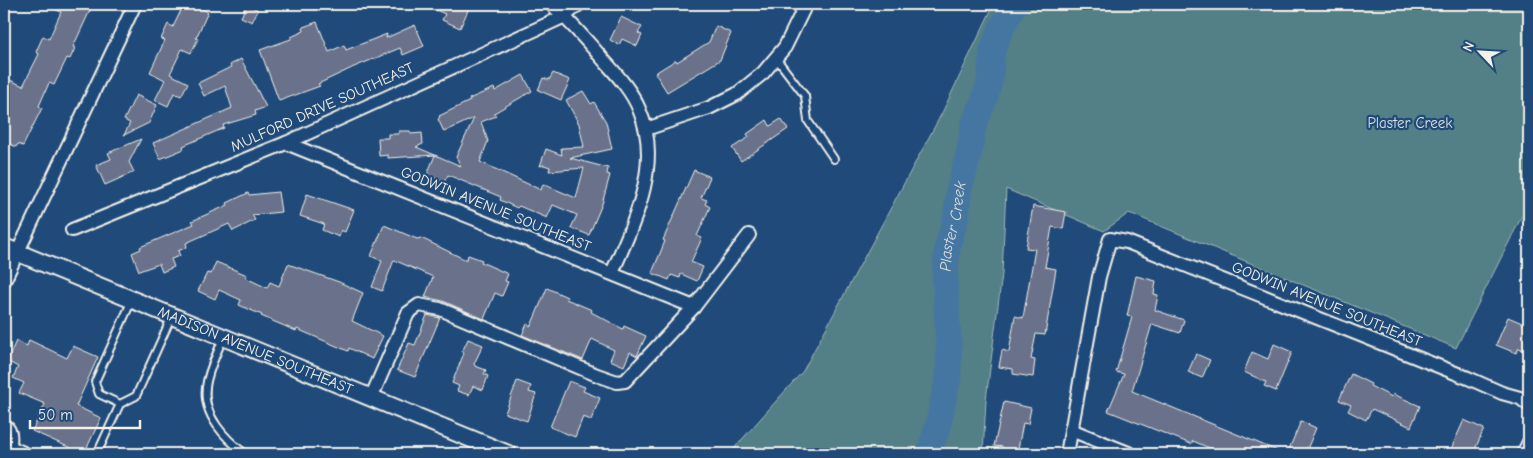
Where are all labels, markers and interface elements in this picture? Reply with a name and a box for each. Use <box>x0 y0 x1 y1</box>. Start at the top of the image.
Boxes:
north arrow <box>1456 28 1506 78</box>
text: N <box>1459 39 1478 54</box>
street label: MULFORD DRIVE SOUTHEAST <box>227 58 417 156</box>
park label: Plaster Creek <box>1367 114 1453 132</box>
street label: GODWIN AVENUE SOUTHEAST <box>398 163 594 256</box>
water label: Plaster Creek <box>937 179 970 272</box>
street label: GODWIN AVENUE SOUTHEAST <box>1229 258 1425 351</box>
street label: MADISON AVENUE SOUTHEAST <box>155 302 356 399</box>
scale bar <box>30 398 140 430</box>
text: 50 m <box>38 406 73 424</box>

